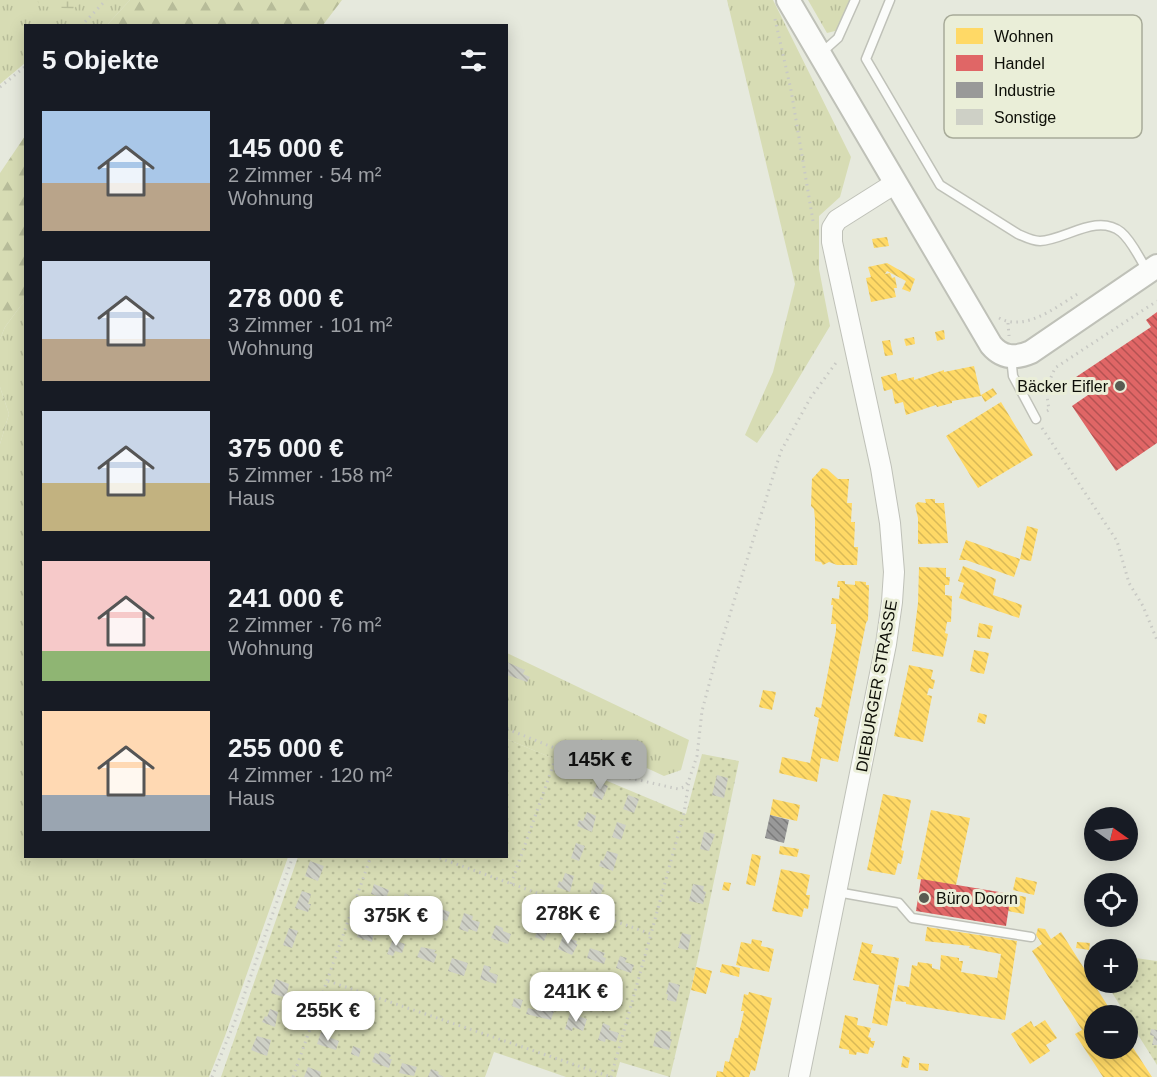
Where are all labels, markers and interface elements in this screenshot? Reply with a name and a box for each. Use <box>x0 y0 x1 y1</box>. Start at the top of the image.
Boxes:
legend <box>944 15 1142 138</box>
text: Wohnen <box>994 28 1053 45</box>
icon: filters <box>457 44 490 77</box>
text: 5 Objekte <box>42 45 159 75</box>
text: Handel <box>994 55 1045 72</box>
text: Industrie <box>994 82 1055 99</box>
text: Sonstige <box>994 109 1056 126</box>
text: 145 000 € <box>228 133 344 163</box>
icon: home <box>90 135 162 207</box>
text: 2 Zimmer · 54 m² <box>228 164 381 186</box>
text: Wohnung <box>228 187 313 209</box>
text: 278 000 € <box>228 283 344 313</box>
icon: home <box>90 285 162 357</box>
text: 3 Zimmer · 101 m² <box>228 314 392 336</box>
text: Wohnung <box>228 337 313 359</box>
place label: Bäcker Eifler <box>1017 378 1109 395</box>
marker: Bäcker Eifler <box>1113 379 1127 393</box>
text: 375 000 € <box>228 433 344 463</box>
icon: home <box>90 435 162 507</box>
text: 5 Zimmer · 158 m² <box>228 464 392 486</box>
text: Haus <box>228 487 275 509</box>
text: 241 000 € <box>228 583 344 613</box>
icon: home <box>90 585 162 657</box>
street label: DIEBURGER STRASSE <box>853 599 900 773</box>
text: 2 Zimmer · 76 m² <box>228 614 381 636</box>
text: Wohnung <box>228 637 313 659</box>
text: 255 000 € <box>228 733 344 763</box>
icon: home <box>90 735 162 807</box>
pin: 145K € <box>551 740 649 791</box>
text: 145K € <box>568 748 632 770</box>
text: 4 Zimmer · 120 m² <box>228 764 392 786</box>
text: Haus <box>228 787 275 809</box>
north arrow <box>1084 807 1138 861</box>
map controls <box>1084 807 1138 1059</box>
button: locate <box>1084 873 1138 927</box>
place label: Büro Doorn <box>936 890 1018 907</box>
marker: Büro Doorn <box>917 891 931 905</box>
pin: 278K € <box>519 894 617 945</box>
pin: 375K € <box>347 896 445 947</box>
text: 278K € <box>536 902 600 924</box>
text: 375K € <box>364 904 428 926</box>
button: + <box>1084 939 1138 993</box>
pin: 241K € <box>527 972 625 1023</box>
text: 241K € <box>544 980 608 1002</box>
pin: 255K € <box>279 991 377 1042</box>
text: 255K € <box>296 999 360 1021</box>
button: − <box>1084 1005 1138 1059</box>

